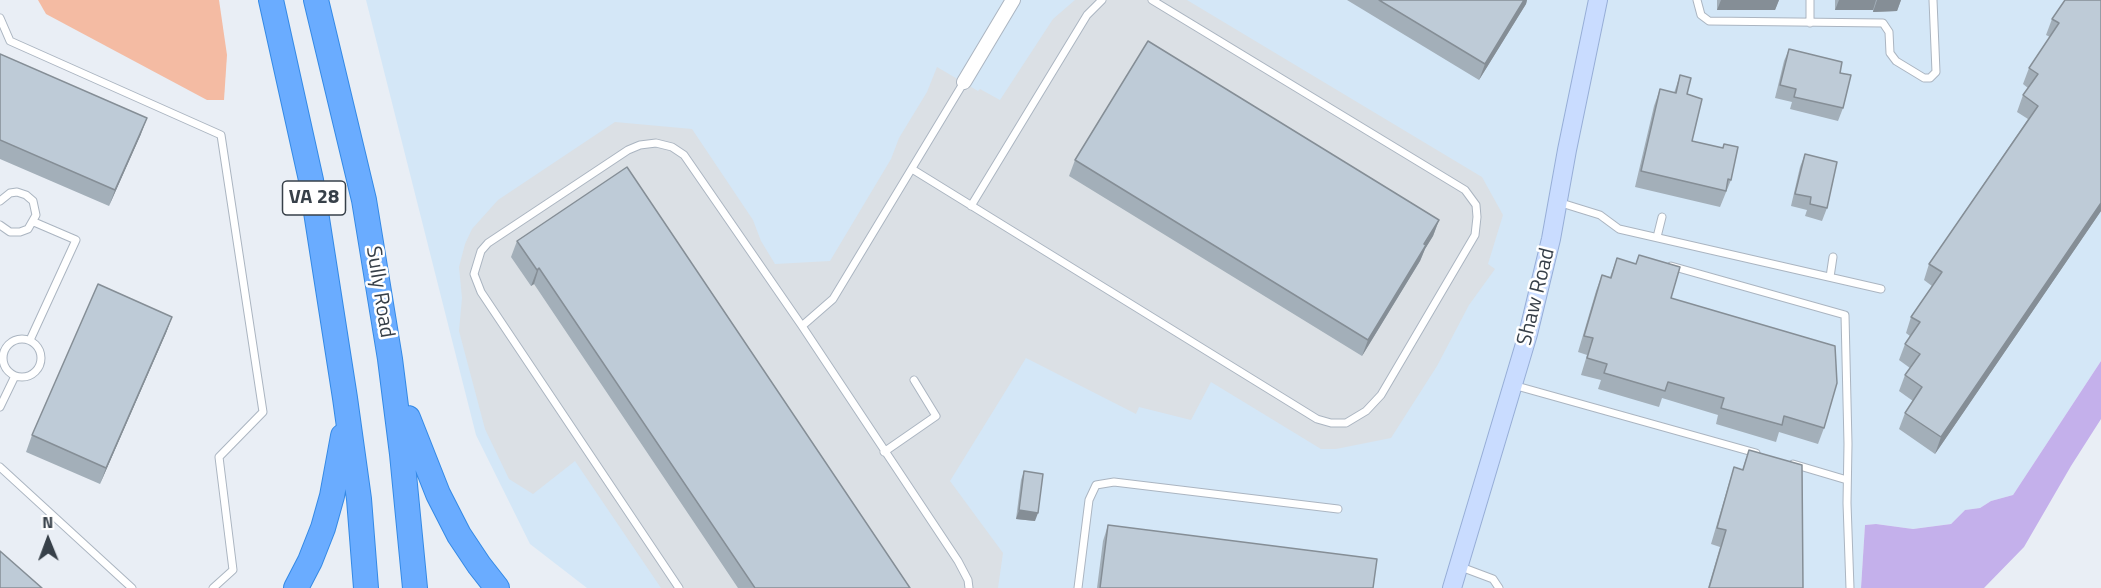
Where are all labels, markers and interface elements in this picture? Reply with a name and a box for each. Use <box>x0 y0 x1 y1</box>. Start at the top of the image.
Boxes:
road number: VA 28 <box>282 181 346 215</box>
street label: Sully Road <box>359 244 399 340</box>
street label: Shaw Road <box>1513 246 1561 348</box>
north arrow <box>18 510 78 570</box>
text: N <box>42 510 53 534</box>

